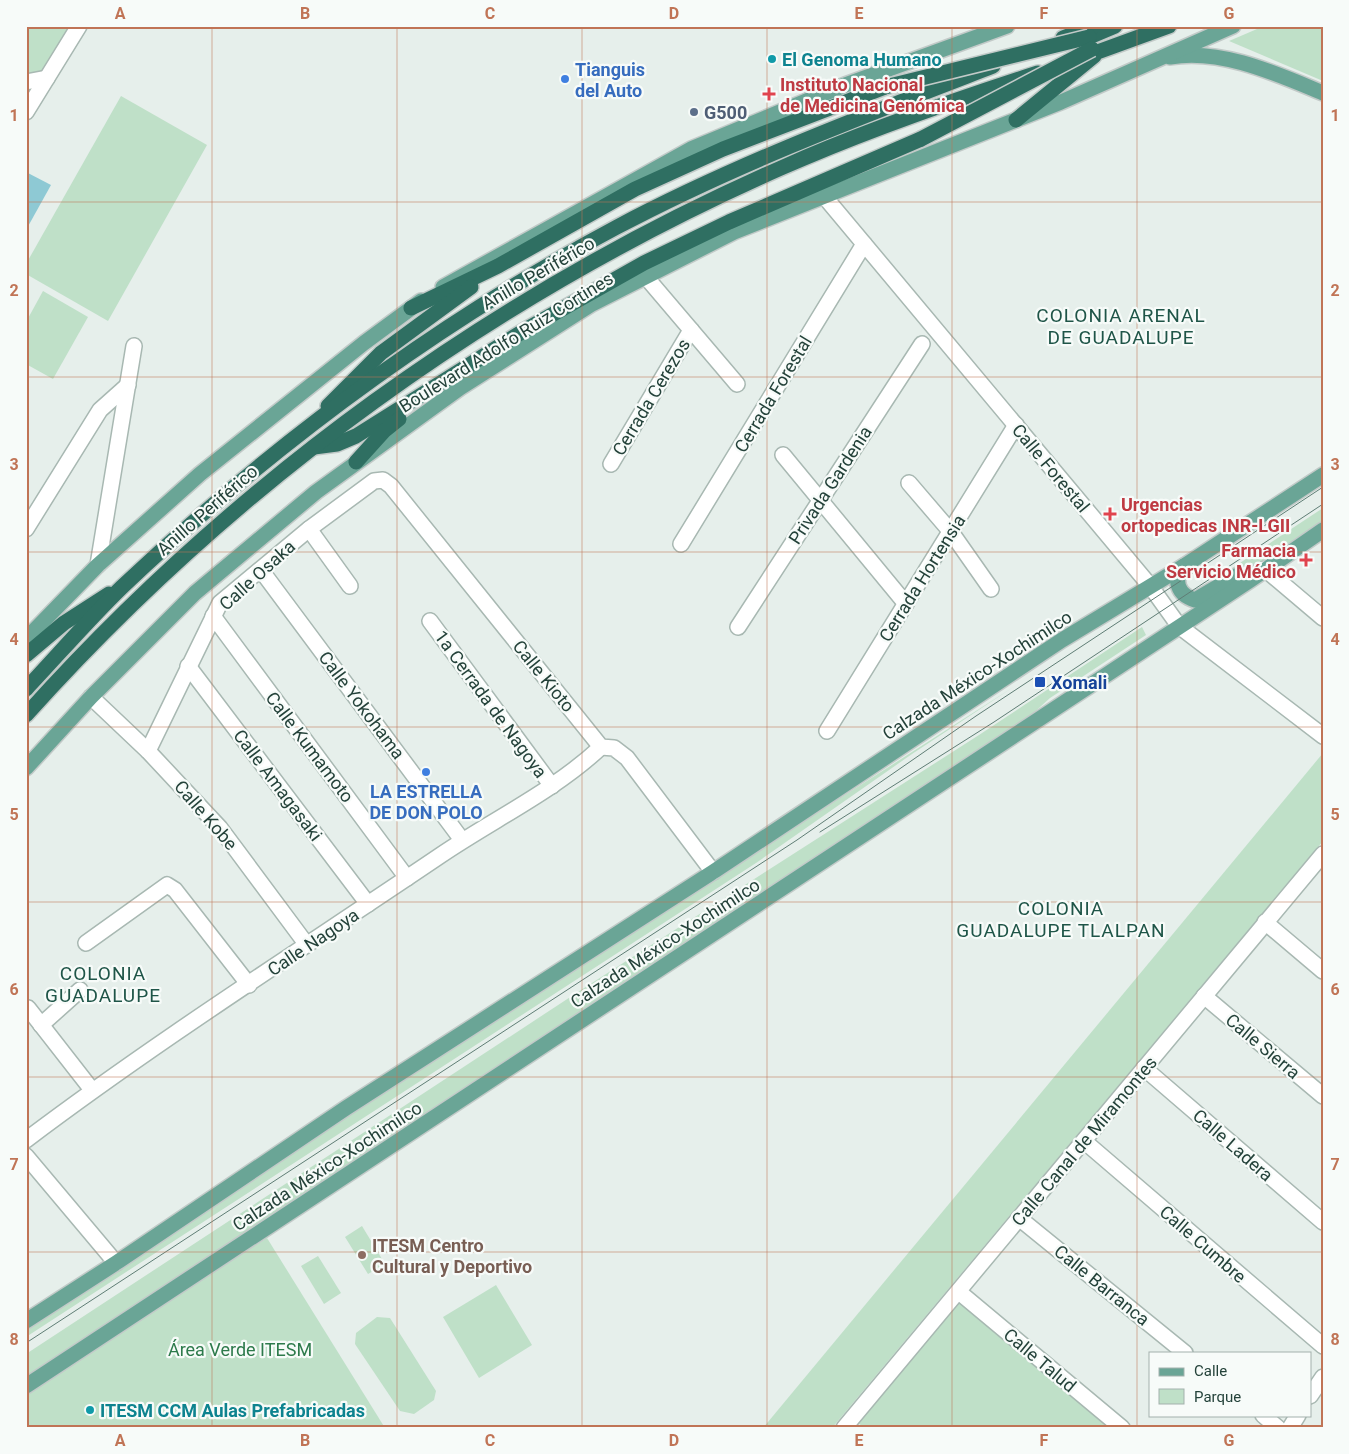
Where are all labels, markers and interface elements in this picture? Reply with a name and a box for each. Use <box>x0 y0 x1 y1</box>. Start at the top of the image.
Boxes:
text: A <box>115 4 126 23</box>
text: B <box>300 4 310 23</box>
text: C <box>485 4 495 23</box>
text: D <box>669 4 679 23</box>
text: E <box>855 4 864 23</box>
text: F <box>1040 4 1049 23</box>
text: G <box>1224 4 1235 23</box>
place label: El Genoma Humano <box>782 49 942 70</box>
marker: El Genoma Humano <box>766 53 778 65</box>
place label: Tianguis del Auto <box>575 59 645 101</box>
marker: Tianguis del Auto <box>559 73 571 85</box>
place label: Instituto Nacional de Medicina Genómica <box>780 74 965 116</box>
marker: Instituto Nacional de Medicina Genómica <box>762 87 776 101</box>
place label: G500 <box>704 102 747 123</box>
text: 1 <box>9 106 19 125</box>
marker: G500 <box>688 106 700 118</box>
text: 1 <box>1330 106 1340 125</box>
street label: Anillo Periférico <box>478 232 598 314</box>
street label: Boulevard Adolfo Ruiz Cortines <box>395 267 617 417</box>
text: 2 <box>9 281 19 300</box>
text: 2 <box>1330 281 1340 300</box>
district label: COLONIA ARENAL DE GUADALUPE <box>1036 304 1206 349</box>
street label: Cerrada Forestal <box>730 332 816 456</box>
street label: Cerrada Cerezos <box>608 335 694 459</box>
street label: Calle Forestal <box>1008 419 1094 517</box>
street label: Privada Gardenia <box>784 422 876 548</box>
text: 3 <box>9 455 19 474</box>
text: 3 <box>1330 455 1340 474</box>
street label: Anillo Periférico <box>152 461 262 559</box>
place label: Urgencias ortopedicas INR-LGII <box>1121 494 1290 536</box>
marker: Urgencias ortopedicas INR-LGII <box>1103 507 1117 521</box>
street label: Cerrada Hortensia <box>874 511 970 645</box>
street label: Calle Osaka <box>215 536 299 614</box>
place label: Farmacia Servicio Médico <box>1166 540 1296 582</box>
marker: Farmacia Servicio Médico <box>1300 554 1312 566</box>
street label: Calzada México-Xochimilco <box>878 606 1076 744</box>
street label: 1a Cerrada de Nagoya <box>431 626 551 782</box>
text: 4 <box>9 630 19 649</box>
text: 4 <box>1330 630 1340 649</box>
street label: Calle Kioto <box>509 636 579 716</box>
street label: Calle Yokohama <box>315 647 409 763</box>
place label: Xomali <box>1051 672 1107 693</box>
marker: Xomali <box>1033 675 1047 689</box>
street label: Calle Kumamoto <box>262 688 358 806</box>
street label: Calle Amagasaki <box>229 725 327 845</box>
marker: LA ESTRELLA DE DON POLO <box>420 766 432 778</box>
street label: Calle Kobe <box>170 776 242 854</box>
place label: LA ESTRELLA DE DON POLO <box>369 781 483 823</box>
text: 5 <box>9 805 19 824</box>
text: 5 <box>1330 805 1340 824</box>
street label: Calzada México-Xochimilco <box>566 874 764 1012</box>
district label: COLONIA GUADALUPE TLALPAN <box>956 897 1166 942</box>
street label: Calle Nagoya <box>263 904 363 980</box>
district label: COLONIA GUADALUPE <box>45 962 161 1007</box>
text: 6 <box>9 980 19 999</box>
text: 6 <box>1330 980 1340 999</box>
street label: Calle Sierra <box>1222 1009 1304 1083</box>
street label: Calle Canal de Miramontes <box>1007 1052 1161 1230</box>
street label: Calzada México-Xochimilco <box>228 1097 426 1235</box>
street label: Calle Ladera <box>1189 1105 1277 1185</box>
text: 7 <box>9 1155 19 1174</box>
text: 7 <box>1330 1155 1340 1174</box>
street label: Calle Cumbre <box>1156 1201 1250 1287</box>
place label: ITESM Centro Cultural y Deportivo <box>372 1235 532 1277</box>
street label: Calle Barranca <box>1050 1240 1154 1330</box>
marker: ITESM Centro Cultural y Deportivo <box>356 1249 368 1261</box>
street label: Calle Talud <box>1000 1324 1080 1396</box>
text: 8 <box>9 1330 19 1349</box>
text: 8 <box>1330 1330 1340 1349</box>
park label: Área Verde ITESM <box>168 1339 312 1360</box>
legend <box>1149 1352 1312 1416</box>
text: Calle <box>1194 1362 1227 1380</box>
text: Parque <box>1194 1388 1241 1406</box>
place label: ITESM CCM Aulas Prefabricadas <box>100 1400 365 1421</box>
marker: ITESM CCM Aulas Prefabricadas <box>84 1404 96 1416</box>
text: A <box>115 1431 126 1450</box>
text: B <box>300 1431 310 1450</box>
text: C <box>485 1431 495 1450</box>
text: D <box>669 1431 679 1450</box>
text: E <box>855 1431 864 1450</box>
text: F <box>1040 1431 1049 1450</box>
text: G <box>1224 1431 1235 1450</box>

